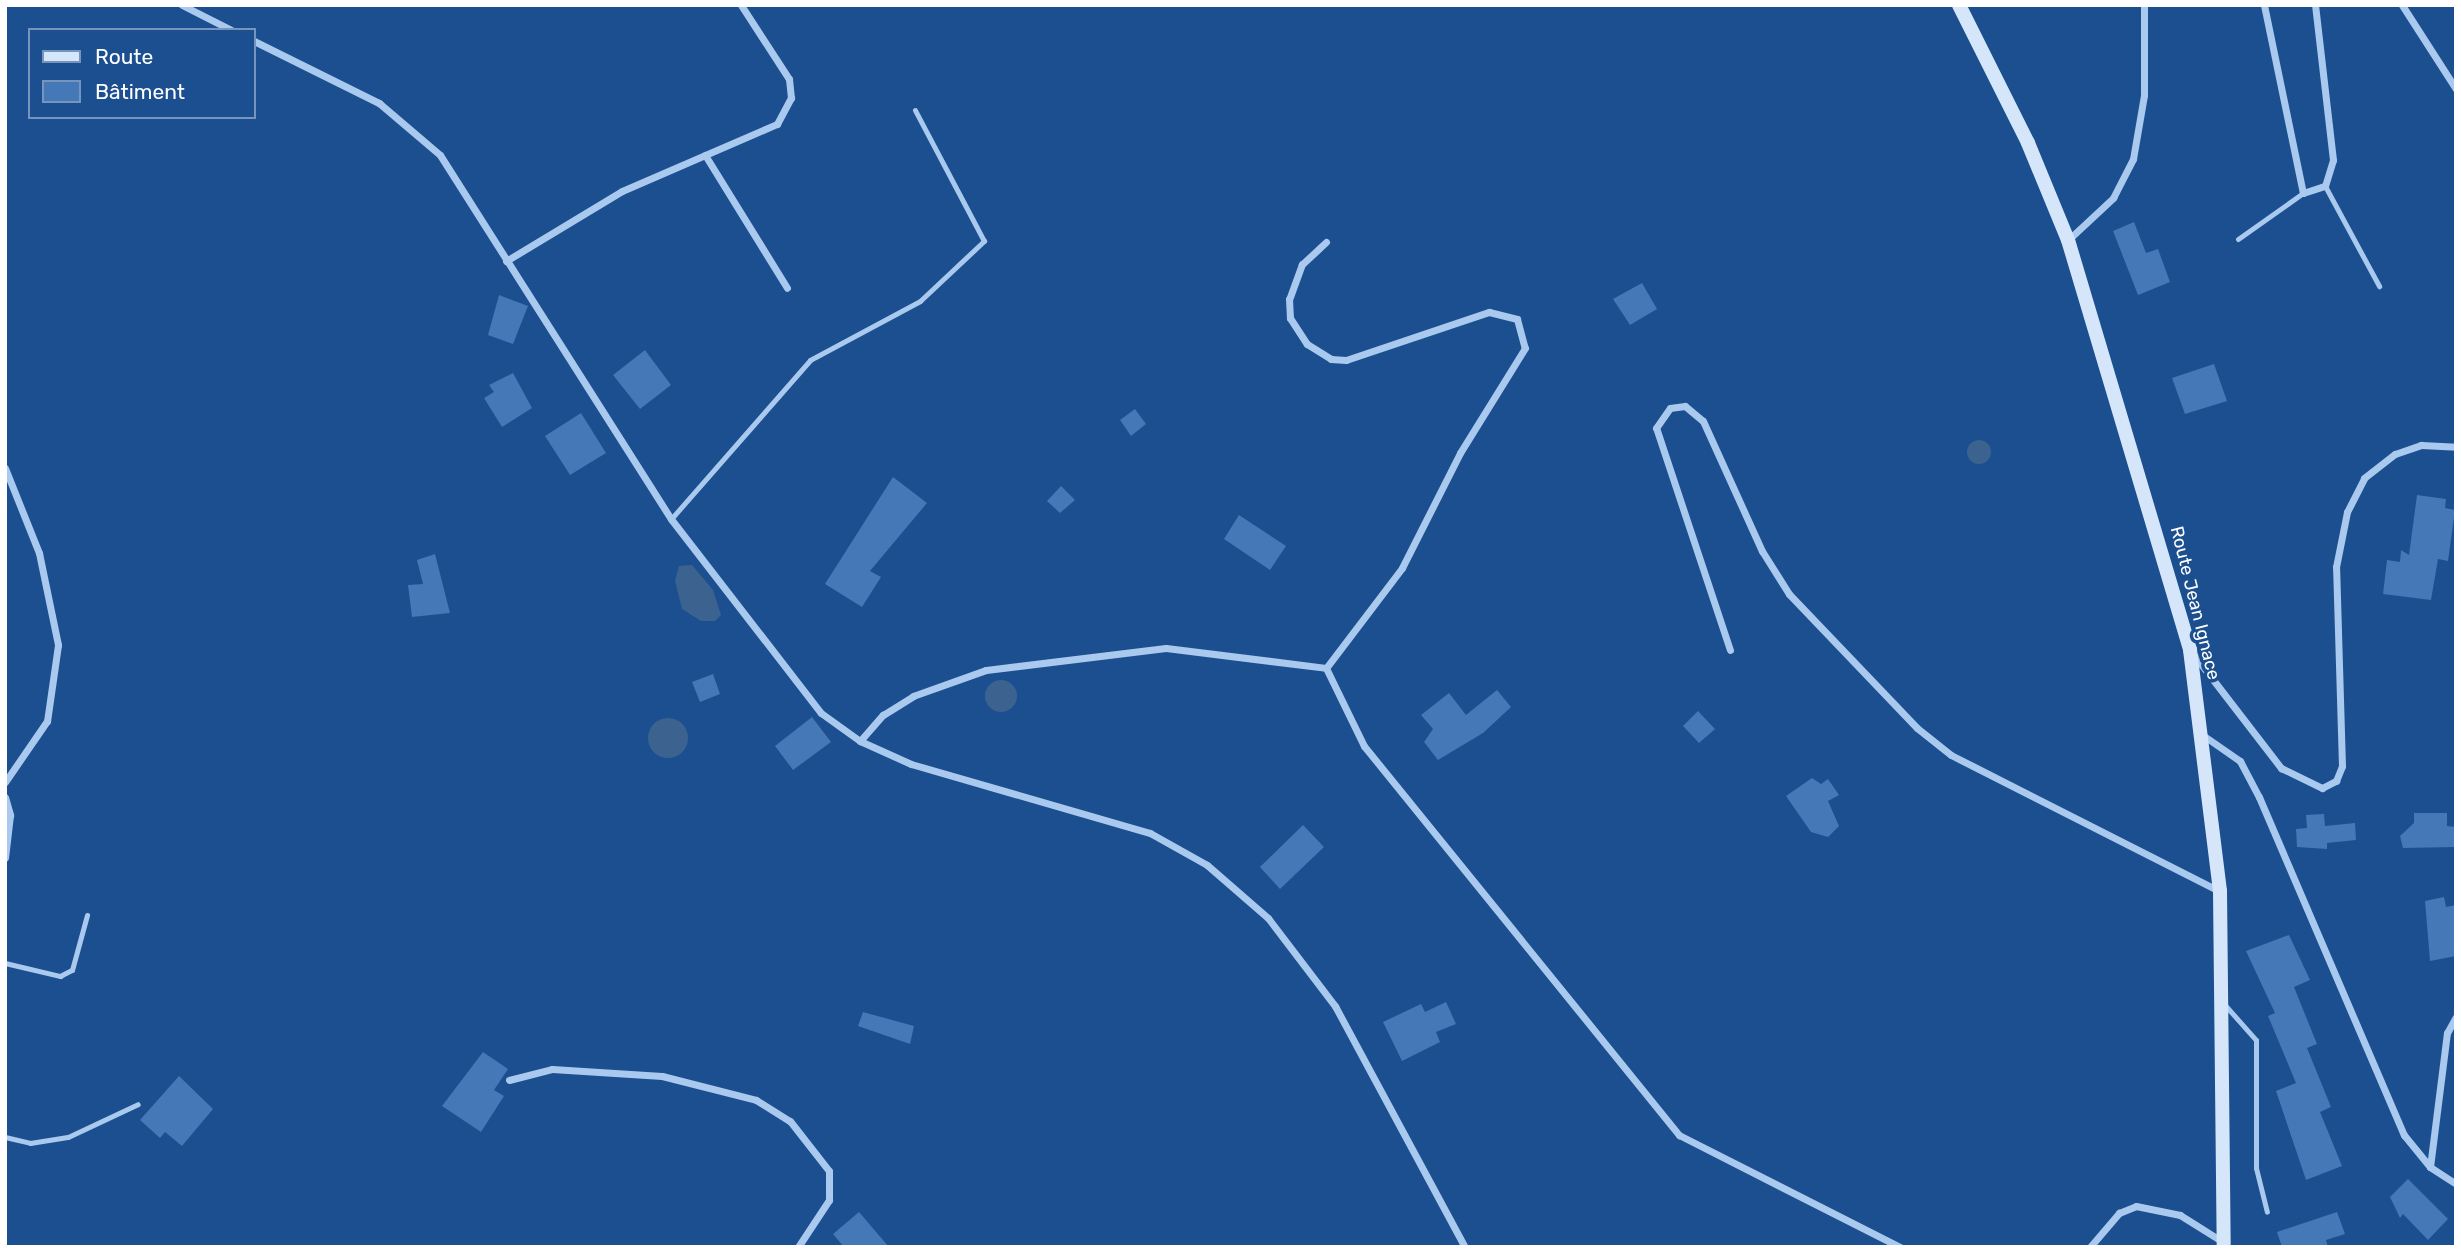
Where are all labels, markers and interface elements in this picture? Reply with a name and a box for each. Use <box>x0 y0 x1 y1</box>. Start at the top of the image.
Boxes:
legend <box>28 28 256 119</box>
text: Route <box>95 44 153 69</box>
text: Bâtiment <box>95 79 185 104</box>
street label: Route Jean Ignace <box>2165 524 2225 682</box>

